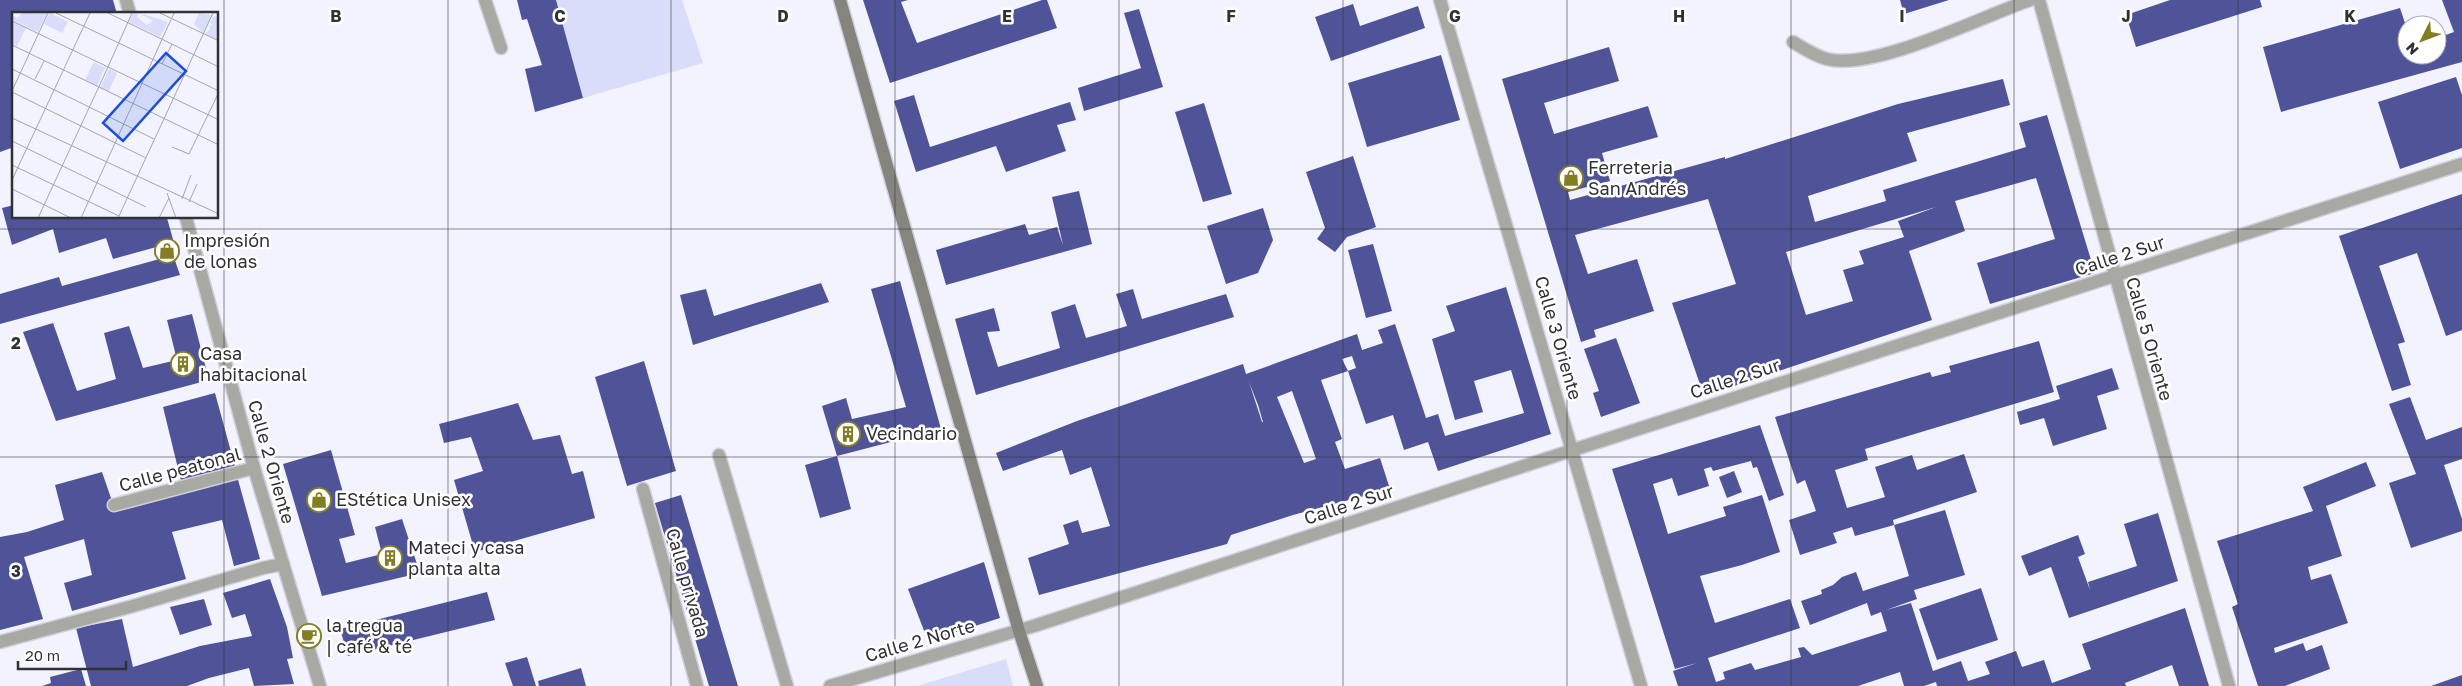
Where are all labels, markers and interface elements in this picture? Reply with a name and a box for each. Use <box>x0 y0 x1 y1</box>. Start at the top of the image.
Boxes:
text: B <box>330 6 342 26</box>
text: C <box>554 6 566 26</box>
text: D <box>777 6 789 26</box>
text: E <box>1002 6 1012 26</box>
text: F <box>1226 6 1236 26</box>
text: G <box>1449 6 1461 26</box>
text: H <box>1673 6 1685 26</box>
text: I <box>1899 6 1905 26</box>
text: J <box>2121 6 2131 26</box>
text: K <box>2344 6 2356 26</box>
inset map <box>12 12 219 219</box>
north arrow <box>2397 15 2447 65</box>
text: N <box>2402 39 2422 59</box>
place label: Ferreteria San Andrés <box>1588 156 1686 199</box>
shop icon: Ferreteria San Andrés <box>1558 165 1584 191</box>
place label: Impresión de lonas <box>184 229 270 272</box>
street label: Calle 2 Sur <box>2072 230 2167 280</box>
shop icon: Impresión de lonas <box>154 238 180 264</box>
street label: Calle 3 Oriente <box>1531 273 1587 402</box>
street label: Calle 5 Oriente <box>2122 274 2178 403</box>
text: 2 <box>11 333 21 353</box>
place label: Casa habitacional <box>200 342 307 385</box>
building icon: Casa habitacional <box>170 351 196 377</box>
street label: Calle 2 Sur <box>1687 353 1782 403</box>
street label: Calle 2 Oriente <box>244 397 300 526</box>
building icon: Vecindario <box>835 421 861 447</box>
place label: Vecindario <box>866 422 957 444</box>
street label: Calle peatonal <box>116 442 243 496</box>
street label: Calle 2 Sur <box>1301 479 1396 529</box>
shop icon: EStética Unisex <box>306 487 332 513</box>
place label: EStética Unisex <box>336 488 471 510</box>
street label: Calle privada <box>662 526 714 640</box>
place label: Mateci y casa planta alta <box>408 536 525 579</box>
building icon: Mateci y casa planta alta <box>377 545 403 571</box>
text: 3 <box>11 561 21 581</box>
place label: la tregua | café & té <box>326 614 412 657</box>
street label: Calle 2 Norte <box>862 614 977 666</box>
cafe icon: la tregua | café & té <box>296 623 322 649</box>
scale bar <box>18 638 125 670</box>
text: 20 m <box>25 646 60 664</box>

